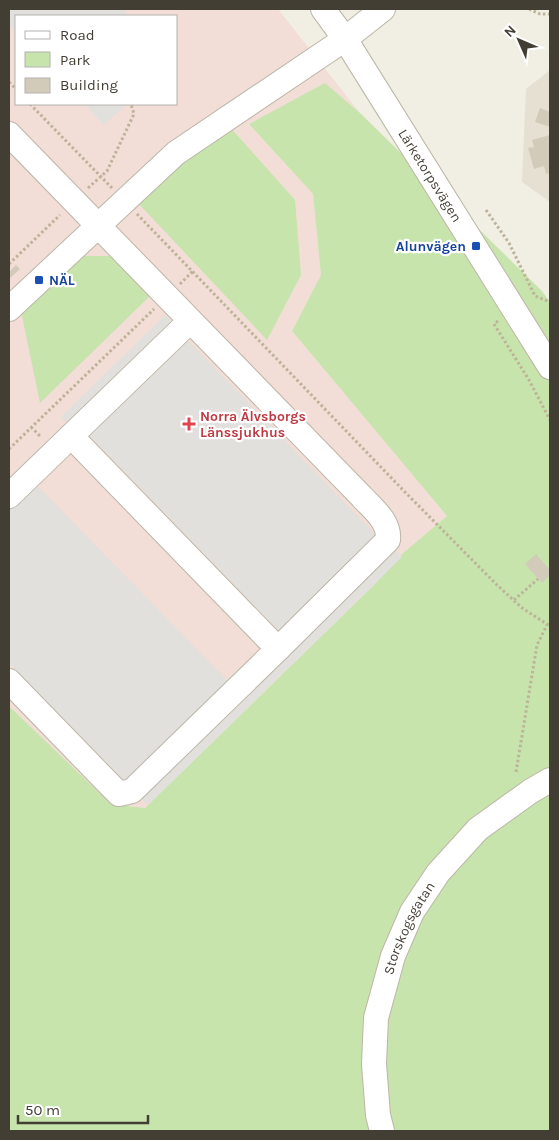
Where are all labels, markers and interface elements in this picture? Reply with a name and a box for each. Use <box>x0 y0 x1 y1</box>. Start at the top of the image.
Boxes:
legend <box>15 15 178 105</box>
north arrow <box>494 15 544 65</box>
text: N <box>501 22 520 41</box>
text: Road <box>60 26 95 44</box>
text: Park <box>60 51 90 69</box>
text: Building <box>60 76 118 94</box>
street label: Lärketorpsvägen <box>394 126 465 225</box>
place label: Alunvägen <box>396 238 466 255</box>
marker: Alunvägen <box>470 240 482 252</box>
place label: NÄL <box>49 272 75 289</box>
marker: NÄL <box>33 274 45 286</box>
place label: Norra Älvsborgs Länssjukhus <box>200 408 306 441</box>
marker: Norra Älvsborgs Länssjukhus <box>182 417 196 431</box>
street label: Storskogsgatan <box>380 878 439 977</box>
scale bar <box>18 1092 148 1124</box>
text: 50 m <box>25 1101 60 1119</box>

